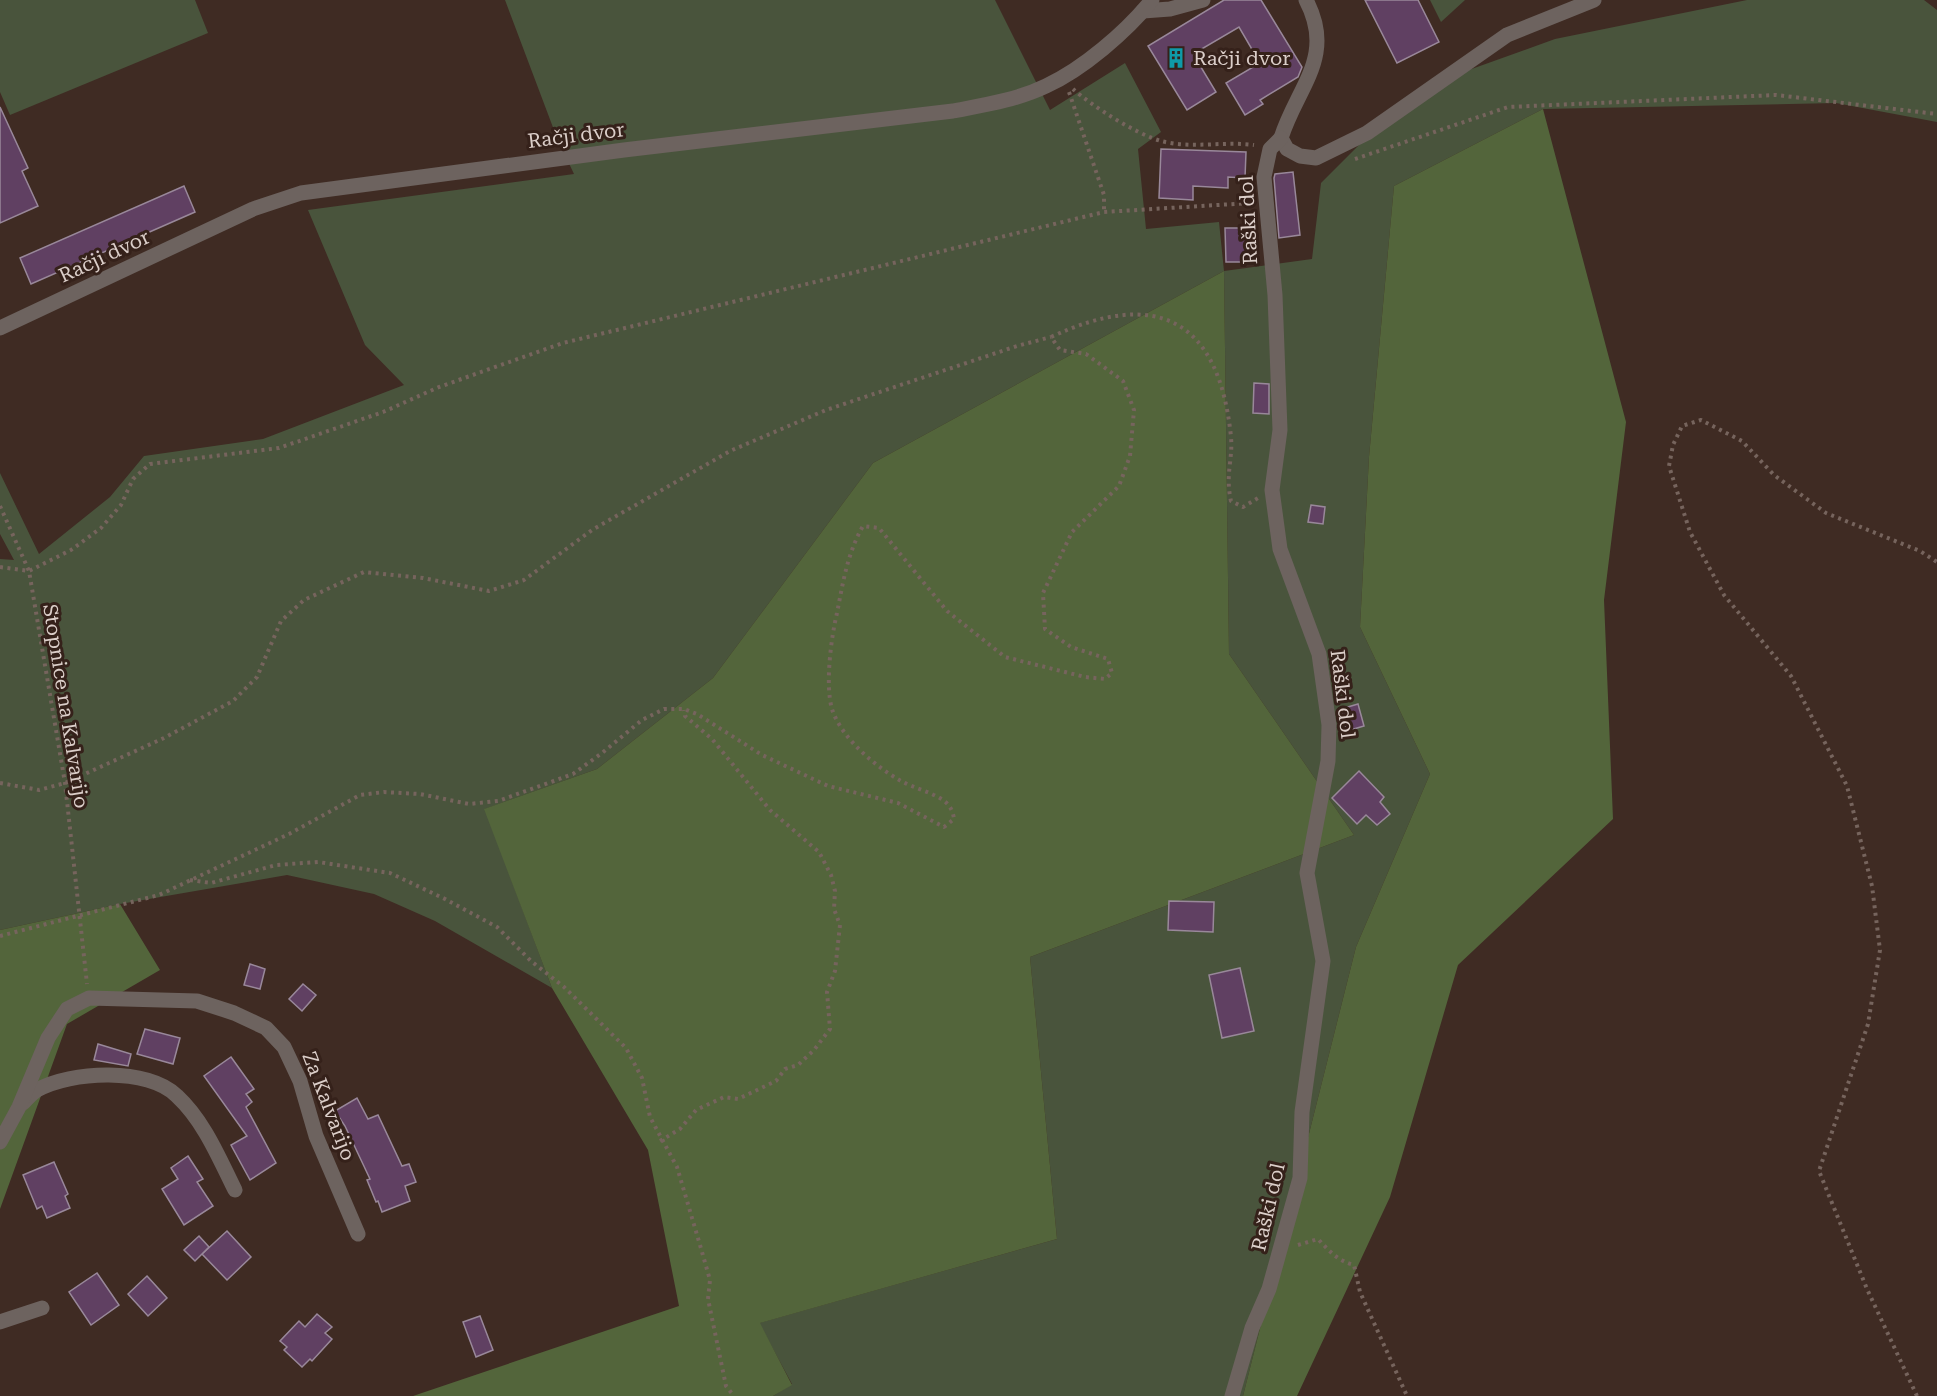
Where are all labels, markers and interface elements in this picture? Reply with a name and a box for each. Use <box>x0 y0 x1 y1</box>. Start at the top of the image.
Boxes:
building icon: Račji dvor <box>1164 46 1188 70</box>
place label: Račji dvor <box>1193 46 1290 70</box>
street label: Račji dvor <box>526 117 626 153</box>
street label: Raški dol <box>1234 175 1262 265</box>
street label: Račji dvor <box>55 225 153 287</box>
street label: Stopnice na Kalvarijo <box>38 602 94 810</box>
street label: Raški dol <box>1326 648 1360 740</box>
street label: Za Kalvarijo <box>297 1048 361 1164</box>
street label: Raški dol <box>1246 1161 1290 1253</box>

